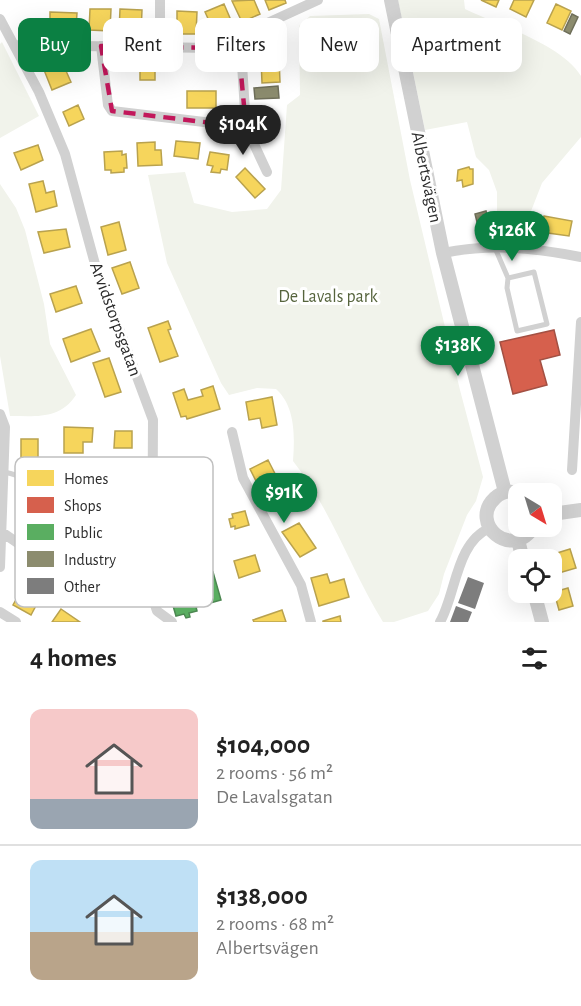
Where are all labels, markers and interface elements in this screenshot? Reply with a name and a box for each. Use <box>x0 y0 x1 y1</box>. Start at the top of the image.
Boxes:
chip: Buy <box>18 18 91 72</box>
chip: Rent <box>103 18 183 72</box>
chip: Filters <box>195 18 287 72</box>
chip: New <box>299 18 379 72</box>
chip: Apartment <box>391 18 522 72</box>
pin: $104K <box>201 105 285 156</box>
text: $104K <box>219 114 267 134</box>
street label: Albertsvägen <box>408 130 444 224</box>
pin: $126K <box>470 211 554 262</box>
text: $126K <box>489 220 535 240</box>
street label: Arvidstorpsgatan <box>86 260 144 379</box>
park label: De Lavals park <box>278 288 379 306</box>
pin: $138K <box>416 326 500 377</box>
text: $138K <box>435 335 481 355</box>
legend <box>15 457 213 607</box>
text: Homes <box>64 471 108 487</box>
pin: $91K <box>248 473 320 524</box>
text: $91K <box>265 482 303 502</box>
north arrow <box>508 483 562 537</box>
map controls <box>508 483 562 603</box>
text: Shops <box>64 498 102 514</box>
text: Public <box>64 525 102 541</box>
button: locate <box>508 549 562 603</box>
text: Industry <box>64 552 116 569</box>
text: Other <box>64 579 101 595</box>
icon: filters <box>518 642 551 675</box>
text: 4 homes <box>30 645 117 671</box>
text: $104,000 <box>216 732 310 758</box>
icon: home <box>78 733 150 805</box>
text: 2 rooms · 56 m² <box>216 763 333 783</box>
text: De Lavalsgatan <box>216 787 333 807</box>
text: $138,000 <box>216 883 308 909</box>
icon: home <box>78 884 150 956</box>
text: 2 rooms · 68 m² <box>216 914 334 934</box>
text: Albertsvägen <box>216 938 319 958</box>

